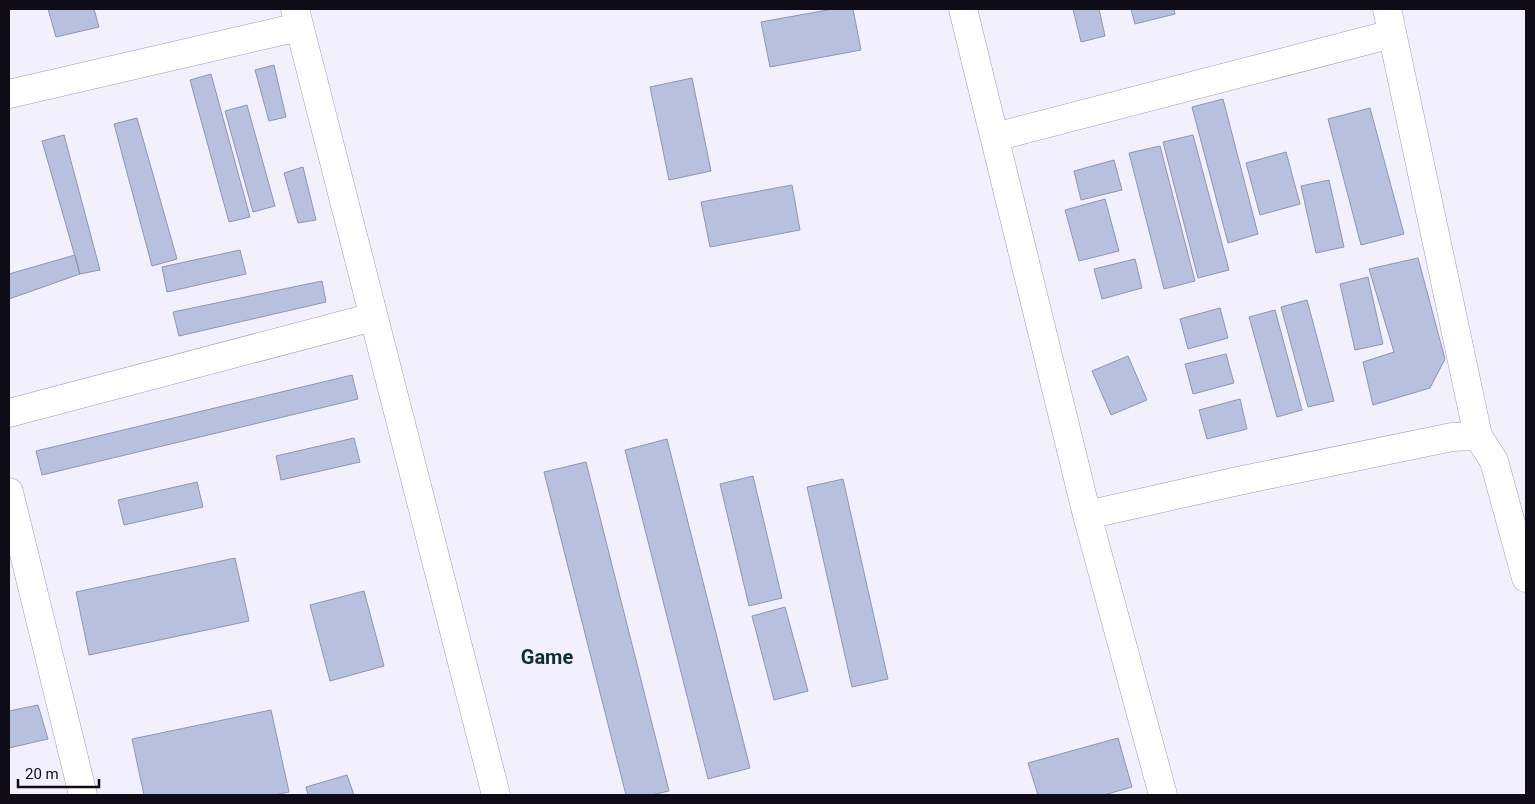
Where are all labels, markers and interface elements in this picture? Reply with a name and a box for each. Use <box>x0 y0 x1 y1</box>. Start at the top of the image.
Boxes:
district label: Game <box>521 645 573 669</box>
scale bar <box>18 756 99 788</box>
text: 20 m <box>25 765 59 783</box>

